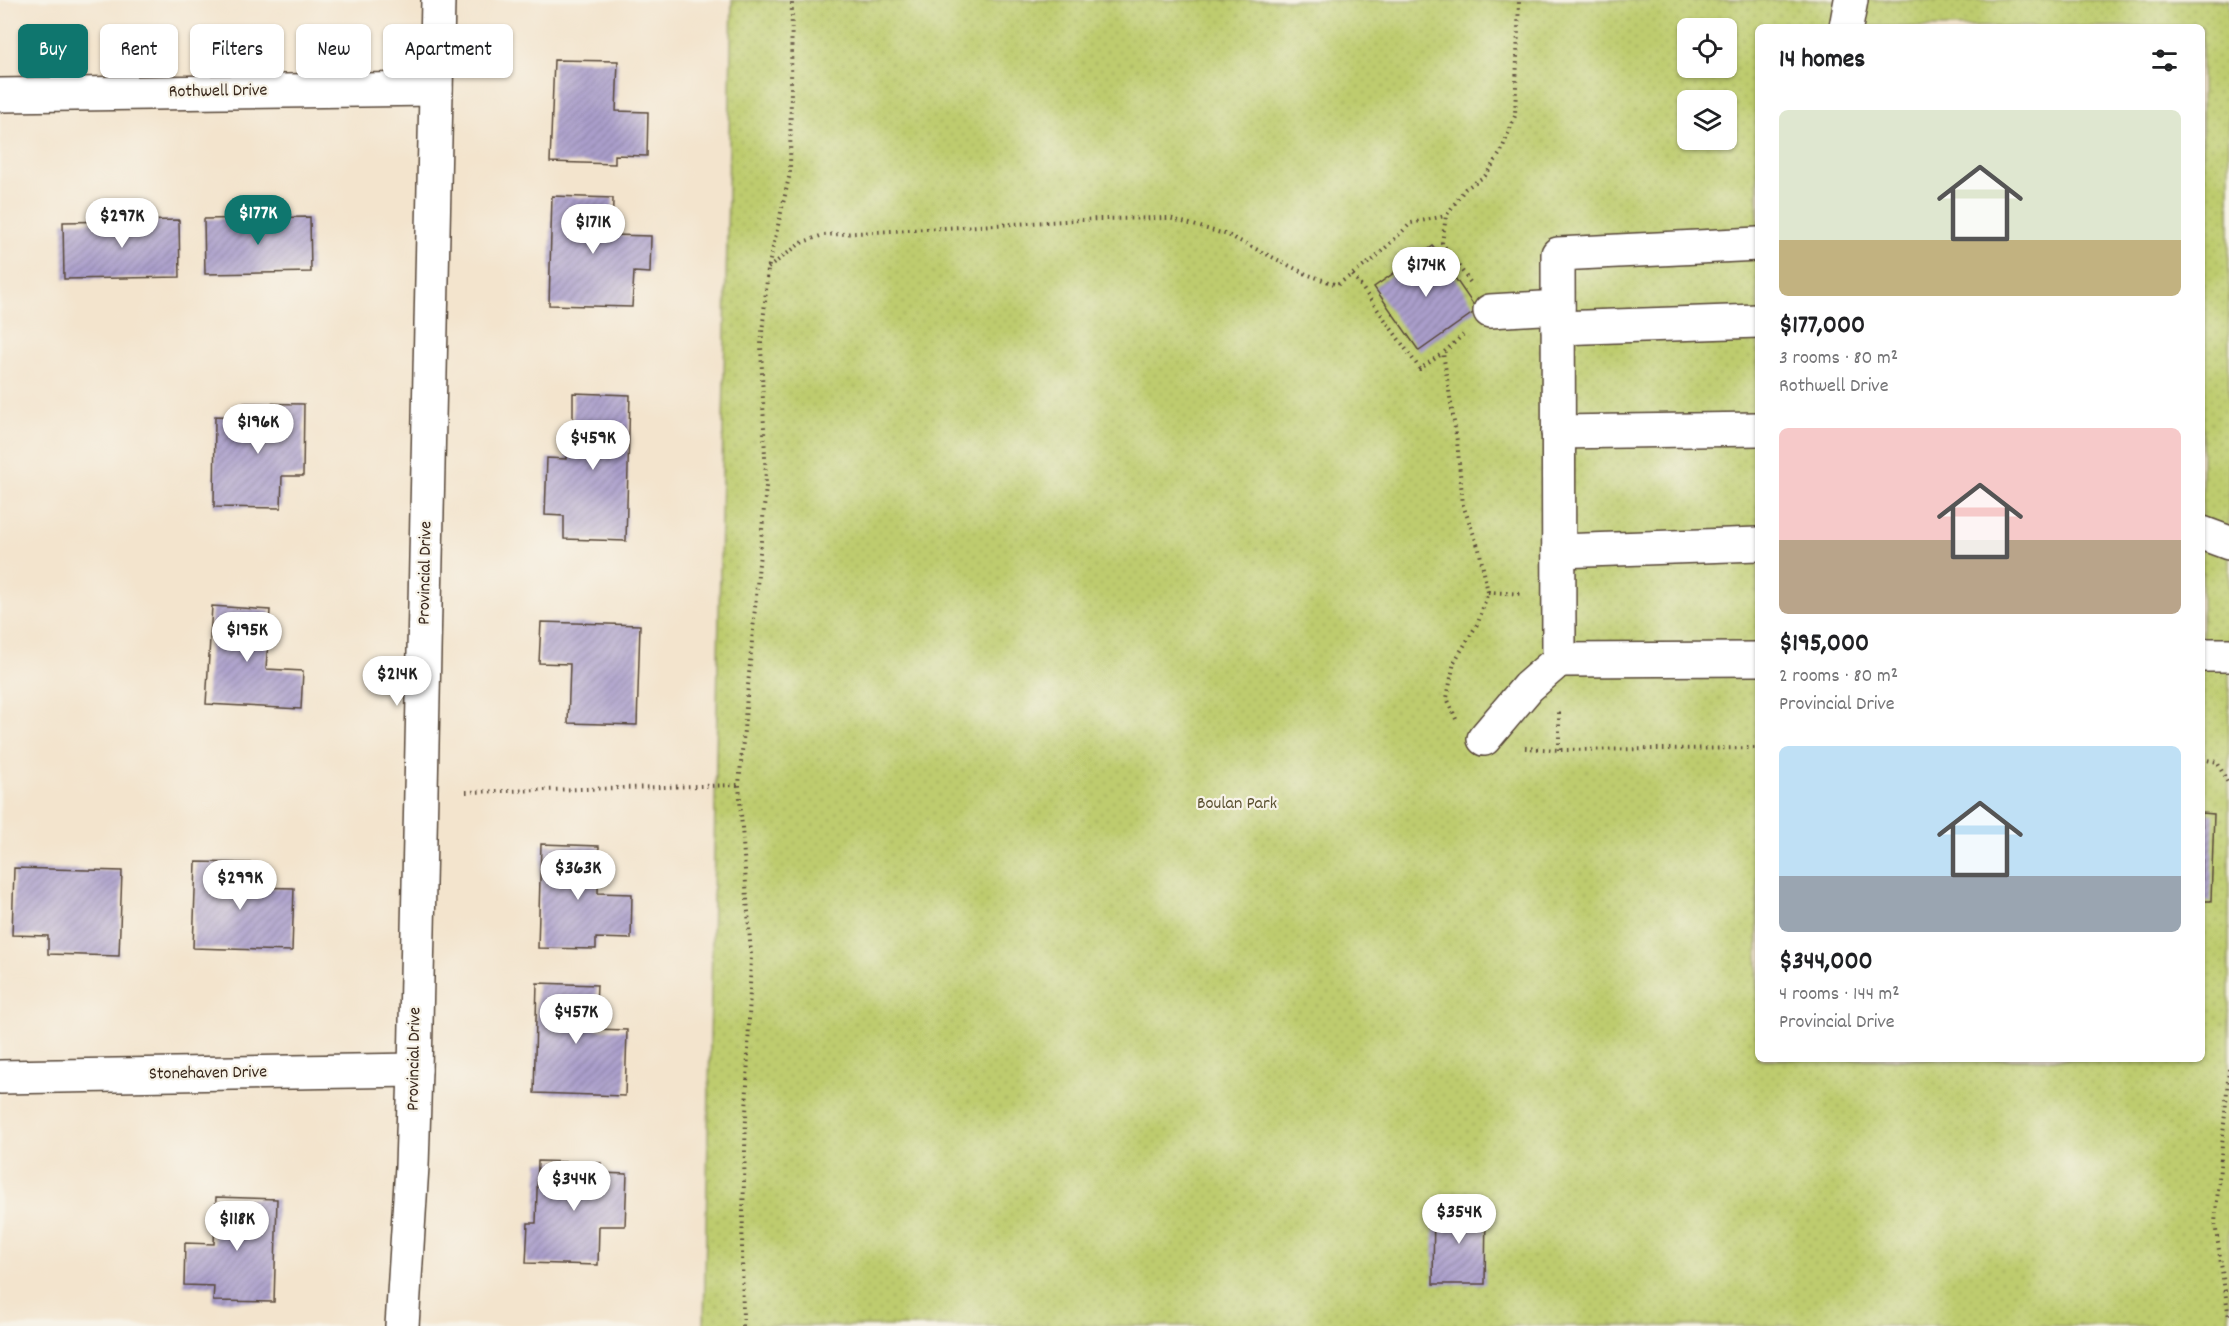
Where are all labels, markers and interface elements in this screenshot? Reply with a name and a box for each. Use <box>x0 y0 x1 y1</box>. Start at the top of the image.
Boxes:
map controls <box>1677 18 1737 150</box>
button: locate <box>1677 18 1737 78</box>
chip: Buy <box>18 24 88 78</box>
chip: Rent <box>100 24 178 78</box>
chip: Filters <box>190 24 284 78</box>
chip: New <box>296 24 371 78</box>
chip: Apartment <box>383 24 513 78</box>
text: 14 homes <box>1779 42 1865 79</box>
icon: filters <box>2148 44 2181 77</box>
street label: Rothwell Drive <box>169 79 268 105</box>
button: layers <box>1677 90 1737 150</box>
icon: home <box>1926 149 2034 257</box>
pin: $177K <box>216 195 300 246</box>
pin: $297K <box>80 198 164 249</box>
text: $177K <box>238 200 278 228</box>
text: $297K <box>100 203 144 231</box>
pin: $171K <box>551 204 635 255</box>
text: $171K <box>575 209 611 237</box>
pin: $174K <box>1384 247 1468 298</box>
text: $174K <box>1406 252 1446 280</box>
text: $177,000 <box>1779 308 1865 345</box>
text: 3 rooms · 80 m² <box>1779 345 1898 373</box>
text: Rothwell Drive <box>1779 373 1889 401</box>
pin: $196K <box>216 404 300 455</box>
text: $196K <box>237 409 279 437</box>
pin: $459K <box>551 420 635 471</box>
text: $459K <box>570 425 616 453</box>
icon: home <box>1926 467 2034 575</box>
street label: Provincial Drive <box>413 521 439 625</box>
pin: $195K <box>205 612 289 663</box>
text: $195K <box>226 617 268 645</box>
text: $195,000 <box>1779 626 1869 663</box>
pin: $214K <box>355 656 439 707</box>
text: $214K <box>377 661 417 689</box>
text: 2 rooms · 80 m² <box>1779 663 1898 691</box>
text: Provincial Drive <box>1779 691 1895 719</box>
icon: home <box>1926 785 2034 893</box>
park label: Boulan Park <box>1197 792 1277 817</box>
pin: $363K <box>536 850 620 901</box>
text: $363K <box>555 855 601 883</box>
pin: $299K <box>198 860 282 911</box>
text: $299K <box>217 865 263 893</box>
text: $344,000 <box>1779 944 1873 981</box>
text: 4 rooms · 144 m² <box>1779 981 1900 1009</box>
pin: $457K <box>534 994 618 1045</box>
text: $457K <box>554 999 598 1027</box>
street label: Provincial Drive <box>402 1007 428 1111</box>
text: Provincial Drive <box>1779 1009 1895 1037</box>
street label: Stonehaven Drive <box>149 1060 267 1088</box>
pin: $344K <box>532 1161 616 1212</box>
text: $344K <box>552 1166 596 1194</box>
pin: $354K <box>1417 1194 1501 1245</box>
text: $354K <box>1436 1199 1482 1227</box>
pin: $118K <box>195 1201 279 1252</box>
text: $118K <box>219 1206 255 1234</box>

